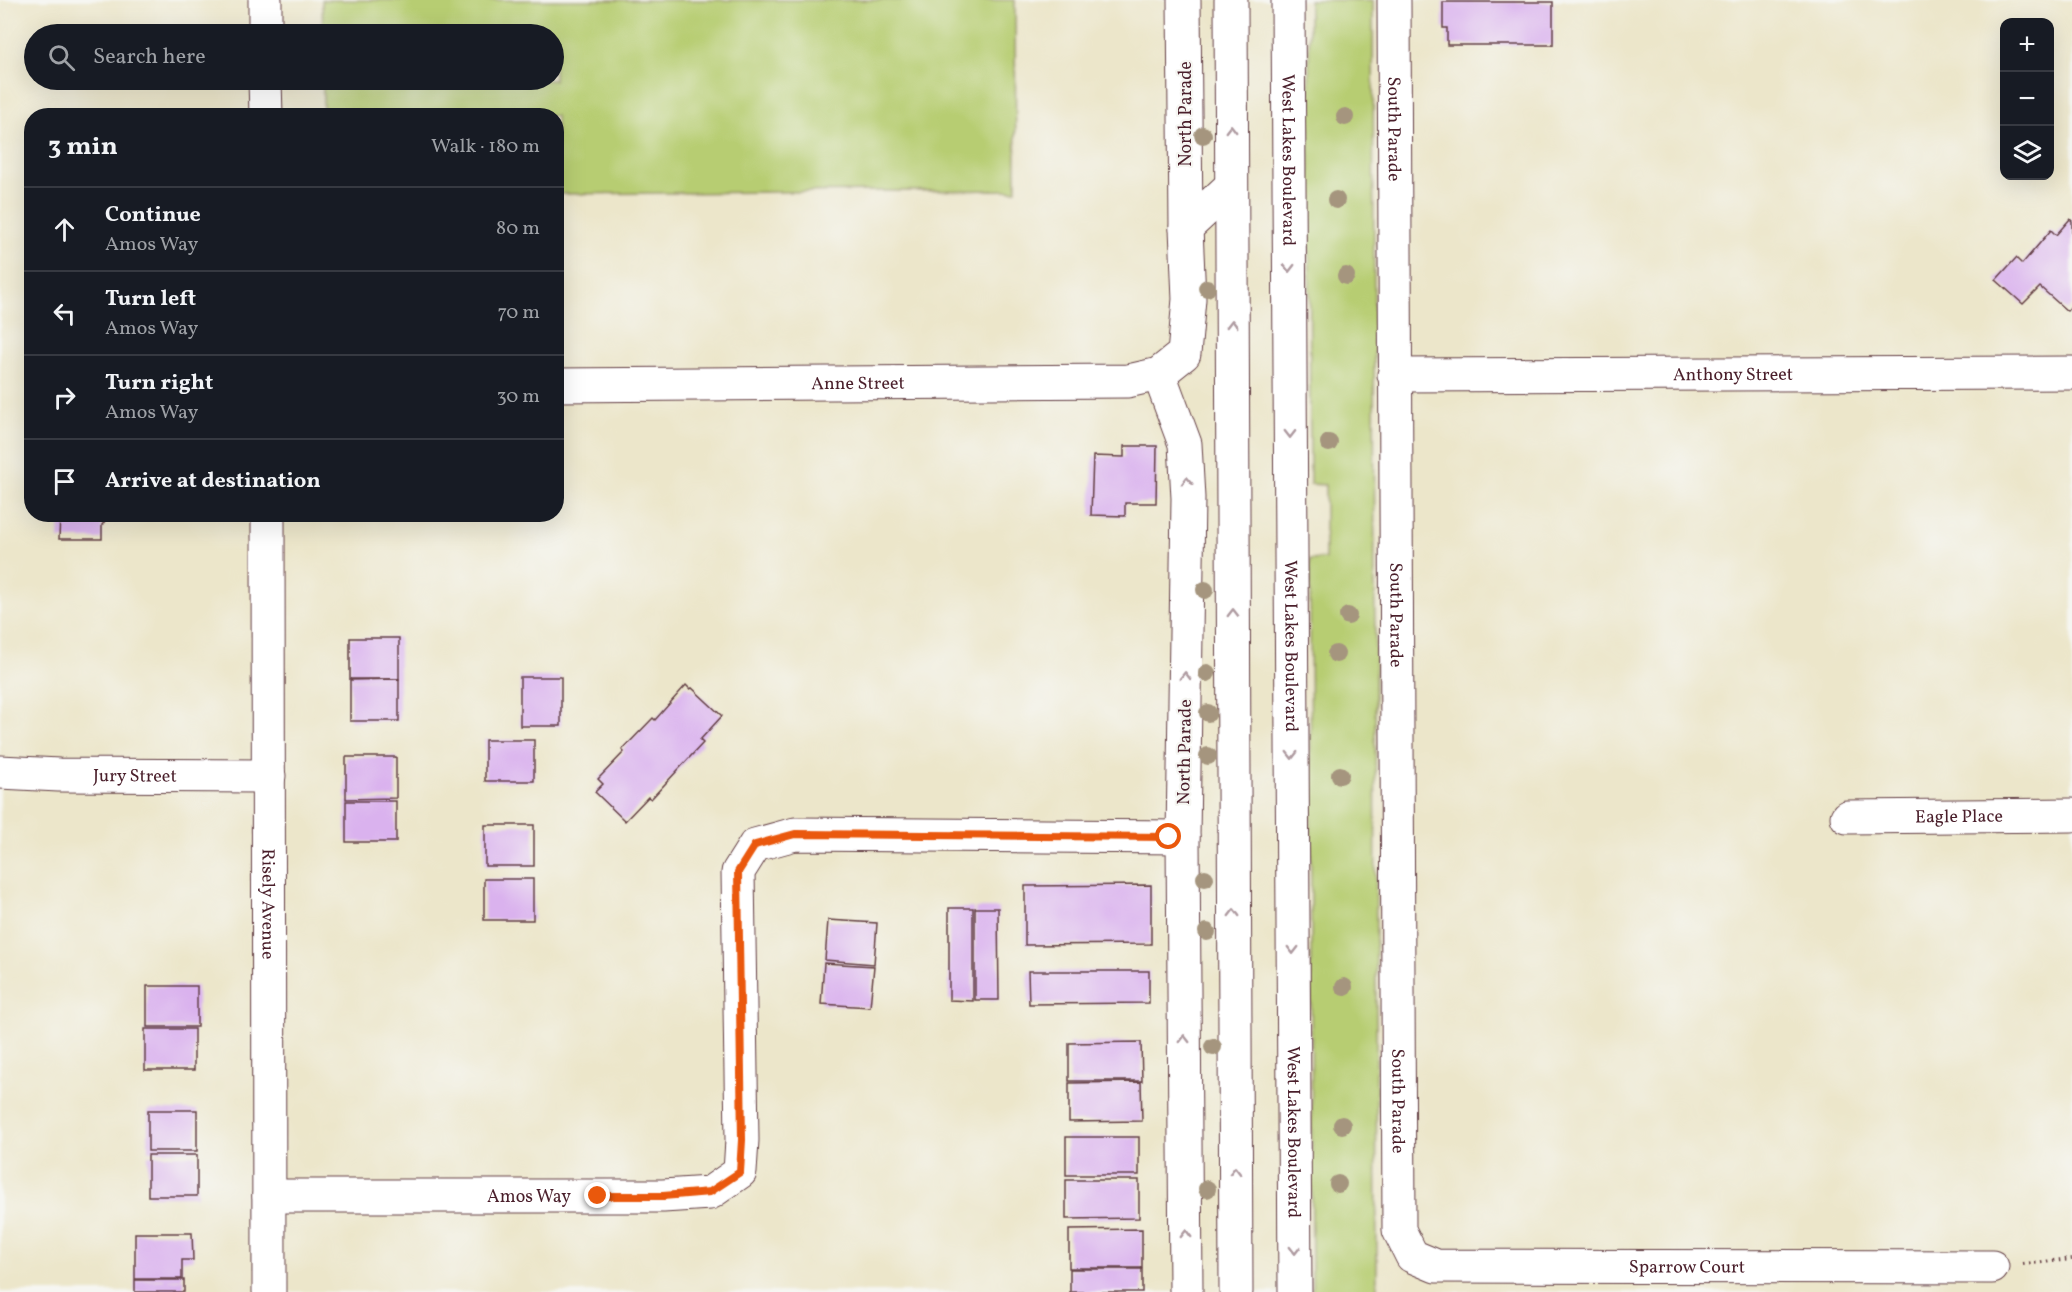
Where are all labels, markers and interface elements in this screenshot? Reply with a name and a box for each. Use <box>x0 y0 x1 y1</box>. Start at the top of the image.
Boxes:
map controls <box>2000 18 2054 180</box>
button: + <box>2000 18 2054 72</box>
search box <box>24 24 564 90</box>
icon: search <box>45 41 78 74</box>
text: Search here <box>93 42 206 73</box>
street label: North Parade <box>1174 61 1199 167</box>
button: − <box>2000 72 2054 126</box>
street label: West Lakes Boulevard <box>1274 74 1300 246</box>
street label: South Parade <box>1380 76 1406 182</box>
one-way arrow <box>1225 125 1237 134</box>
button: layers <box>2000 126 2054 180</box>
text: 3 min <box>48 129 118 165</box>
text: Walk · 180 m <box>431 133 540 161</box>
text: Continue <box>105 200 201 231</box>
icon: ahead <box>48 213 81 246</box>
text: 80 m <box>496 215 540 243</box>
text: Amos Way <box>105 231 198 259</box>
one-way arrow <box>1283 264 1295 273</box>
text: Turn left <box>105 284 196 315</box>
icon: left <box>48 297 81 330</box>
text: 70 m <box>497 299 540 327</box>
text: Amos Way <box>105 315 198 343</box>
one-way arrow <box>1226 320 1238 329</box>
street label: Anthony Street <box>1673 363 1793 388</box>
text: Turn right <box>105 368 213 399</box>
street label: Anne Street <box>811 372 905 397</box>
icon: right <box>48 381 81 414</box>
text: 30 m <box>496 383 540 411</box>
text: Amos Way <box>105 399 198 427</box>
one-way arrow <box>1284 430 1296 439</box>
icon: arrive <box>48 465 81 498</box>
text: Arrive at destination <box>105 466 321 497</box>
one-way arrow <box>1181 476 1193 485</box>
street label: West Lakes Boulevard <box>1277 560 1303 732</box>
street label: South Parade <box>1382 562 1408 668</box>
one-way arrow <box>1227 608 1239 617</box>
one-way arrow <box>1179 671 1192 680</box>
street label: North Parade <box>1172 699 1199 805</box>
one-way arrow <box>1286 751 1298 760</box>
street label: Jury Street <box>93 764 177 790</box>
street label: Eagle Place <box>1915 805 2003 830</box>
route start <box>1155 823 1181 849</box>
street label: Risely Avenue <box>254 848 280 960</box>
one-way arrow <box>1228 908 1240 917</box>
one-way arrow <box>1287 946 1299 955</box>
one-way arrow <box>1178 1034 1190 1043</box>
street label: West Lakes Boulevard <box>1280 1046 1306 1218</box>
street label: South Parade <box>1384 1048 1410 1154</box>
one-way arrow <box>1229 1166 1241 1175</box>
route end <box>584 1182 610 1208</box>
street label: Amos Way <box>487 1185 571 1210</box>
one-way arrow <box>1180 1229 1192 1238</box>
one-way arrow <box>1289 1246 1301 1255</box>
street label: Sparrow Court <box>1629 1255 1745 1281</box>

